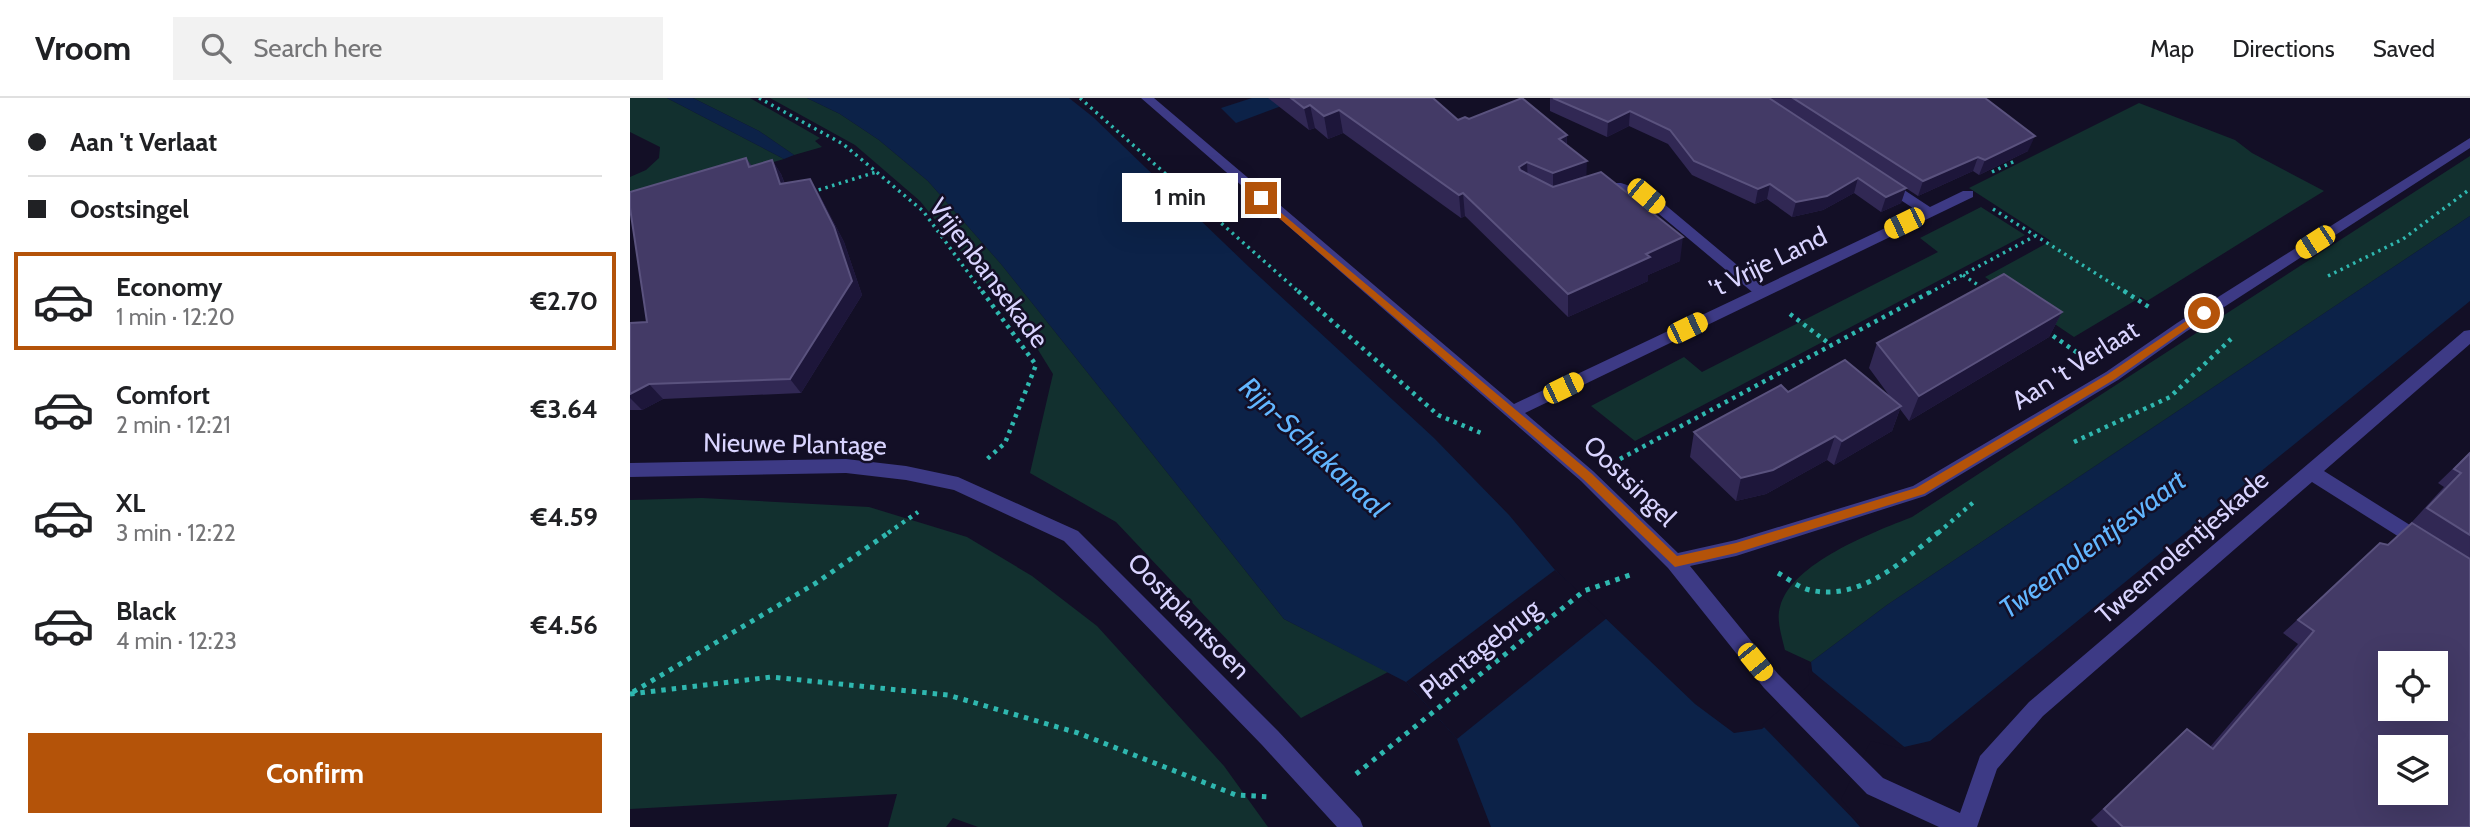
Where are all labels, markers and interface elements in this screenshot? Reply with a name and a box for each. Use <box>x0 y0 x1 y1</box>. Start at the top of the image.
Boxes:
search box <box>173 17 663 80</box>
text: Vroom <box>35 28 131 68</box>
icon: search <box>197 29 235 67</box>
text: Search here <box>253 32 382 64</box>
text: Map <box>2150 34 2194 63</box>
text: Directions <box>2232 34 2335 63</box>
text: Saved <box>2373 34 2435 63</box>
text: Aan 't Verlaat <box>70 126 217 158</box>
callout: 1 min <box>1121 174 1236 222</box>
car <box>1624 174 1669 218</box>
route end <box>1245 182 1277 214</box>
text: 1 min <box>1154 183 1206 211</box>
street label: Vrijenbansekade <box>922 192 1056 354</box>
text: Oostsingel <box>70 193 189 225</box>
car <box>1881 204 1928 242</box>
street label: 't Vrije Land <box>1704 220 1832 304</box>
car <box>2292 222 2339 262</box>
icon: car <box>32 270 95 333</box>
text: Economy <box>116 271 222 303</box>
text: €2.70 <box>530 285 598 317</box>
route start <box>2188 297 2220 329</box>
text: 1 min · 12:20 <box>116 303 235 331</box>
car <box>1664 309 1711 347</box>
street label: Aan 't Verlaat <box>2006 313 2144 417</box>
car <box>1540 369 1587 407</box>
water label: Rijn-Schiekanaal <box>1233 370 1396 525</box>
icon: car <box>32 378 95 441</box>
text: Comfort <box>116 379 210 411</box>
text: €3.64 <box>531 393 598 425</box>
text: 2 min · 12:21 <box>116 411 231 439</box>
street label: Nieuwe Plantage <box>703 426 887 462</box>
street label: Oostsingel <box>1577 429 1683 533</box>
water label: Tweemolentjesvaart <box>1992 462 2192 625</box>
street label: Tweemolentjeskade <box>2089 463 2275 631</box>
icon: car <box>32 486 95 549</box>
text: XL <box>116 487 145 519</box>
text: €4.59 <box>531 501 598 533</box>
text: 3 min · 12:22 <box>116 519 236 547</box>
street label: Oostplantsoen <box>1121 546 1257 686</box>
street label: Plantagebrug <box>1413 591 1548 706</box>
icon: car <box>32 594 95 657</box>
text: Black <box>116 595 176 627</box>
text: €4.56 <box>531 609 598 641</box>
text: 4 min · 12:23 <box>116 627 237 655</box>
car <box>1734 639 1777 685</box>
map controls <box>2378 651 2448 805</box>
button: locate <box>2378 651 2448 721</box>
button: Confirm <box>28 733 602 813</box>
button: layers <box>2378 735 2448 805</box>

